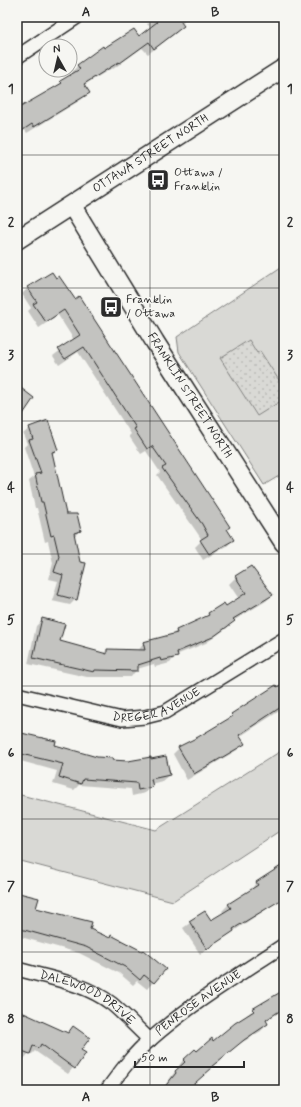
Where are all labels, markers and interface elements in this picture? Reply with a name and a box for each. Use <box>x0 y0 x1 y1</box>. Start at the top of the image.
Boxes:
text: A <box>82 4 90 21</box>
text: B <box>211 4 220 21</box>
north arrow <box>38 38 78 78</box>
text: N <box>52 42 61 57</box>
text: 1 <box>8 81 14 98</box>
text: 1 <box>287 81 293 98</box>
street label: OTTAWA STREET NORTH <box>90 111 212 197</box>
place label: Ottawa / Franklin <box>174 165 223 195</box>
bus stop icon: Ottawa / Franklin <box>145 167 171 193</box>
text: 2 <box>8 214 15 231</box>
text: 2 <box>287 214 294 231</box>
place label: Franklin / Ottawa <box>126 292 175 322</box>
bus stop icon: Franklin / Ottawa <box>98 294 124 320</box>
street label: FRANKLIN STREET NORTH <box>143 330 236 462</box>
text: 3 <box>8 347 14 364</box>
text: 3 <box>287 347 293 364</box>
text: 4 <box>7 480 15 497</box>
text: 4 <box>286 480 294 497</box>
text: 5 <box>7 612 15 629</box>
text: 5 <box>286 612 294 629</box>
street label: DREGER AVENUE <box>111 684 204 727</box>
text: 6 <box>8 745 15 762</box>
text: 6 <box>287 745 294 762</box>
text: 7 <box>7 878 15 895</box>
text: 7 <box>286 878 294 895</box>
street label: DALEWOOD DRIVE <box>38 967 139 1029</box>
street label: PENROSE AVENUE <box>152 967 245 1040</box>
text: 8 <box>7 1011 15 1028</box>
text: 8 <box>286 1011 294 1028</box>
scale bar <box>135 1043 244 1069</box>
text: 50 m <box>141 1050 168 1066</box>
text: A <box>82 1089 90 1106</box>
text: B <box>211 1089 220 1106</box>

